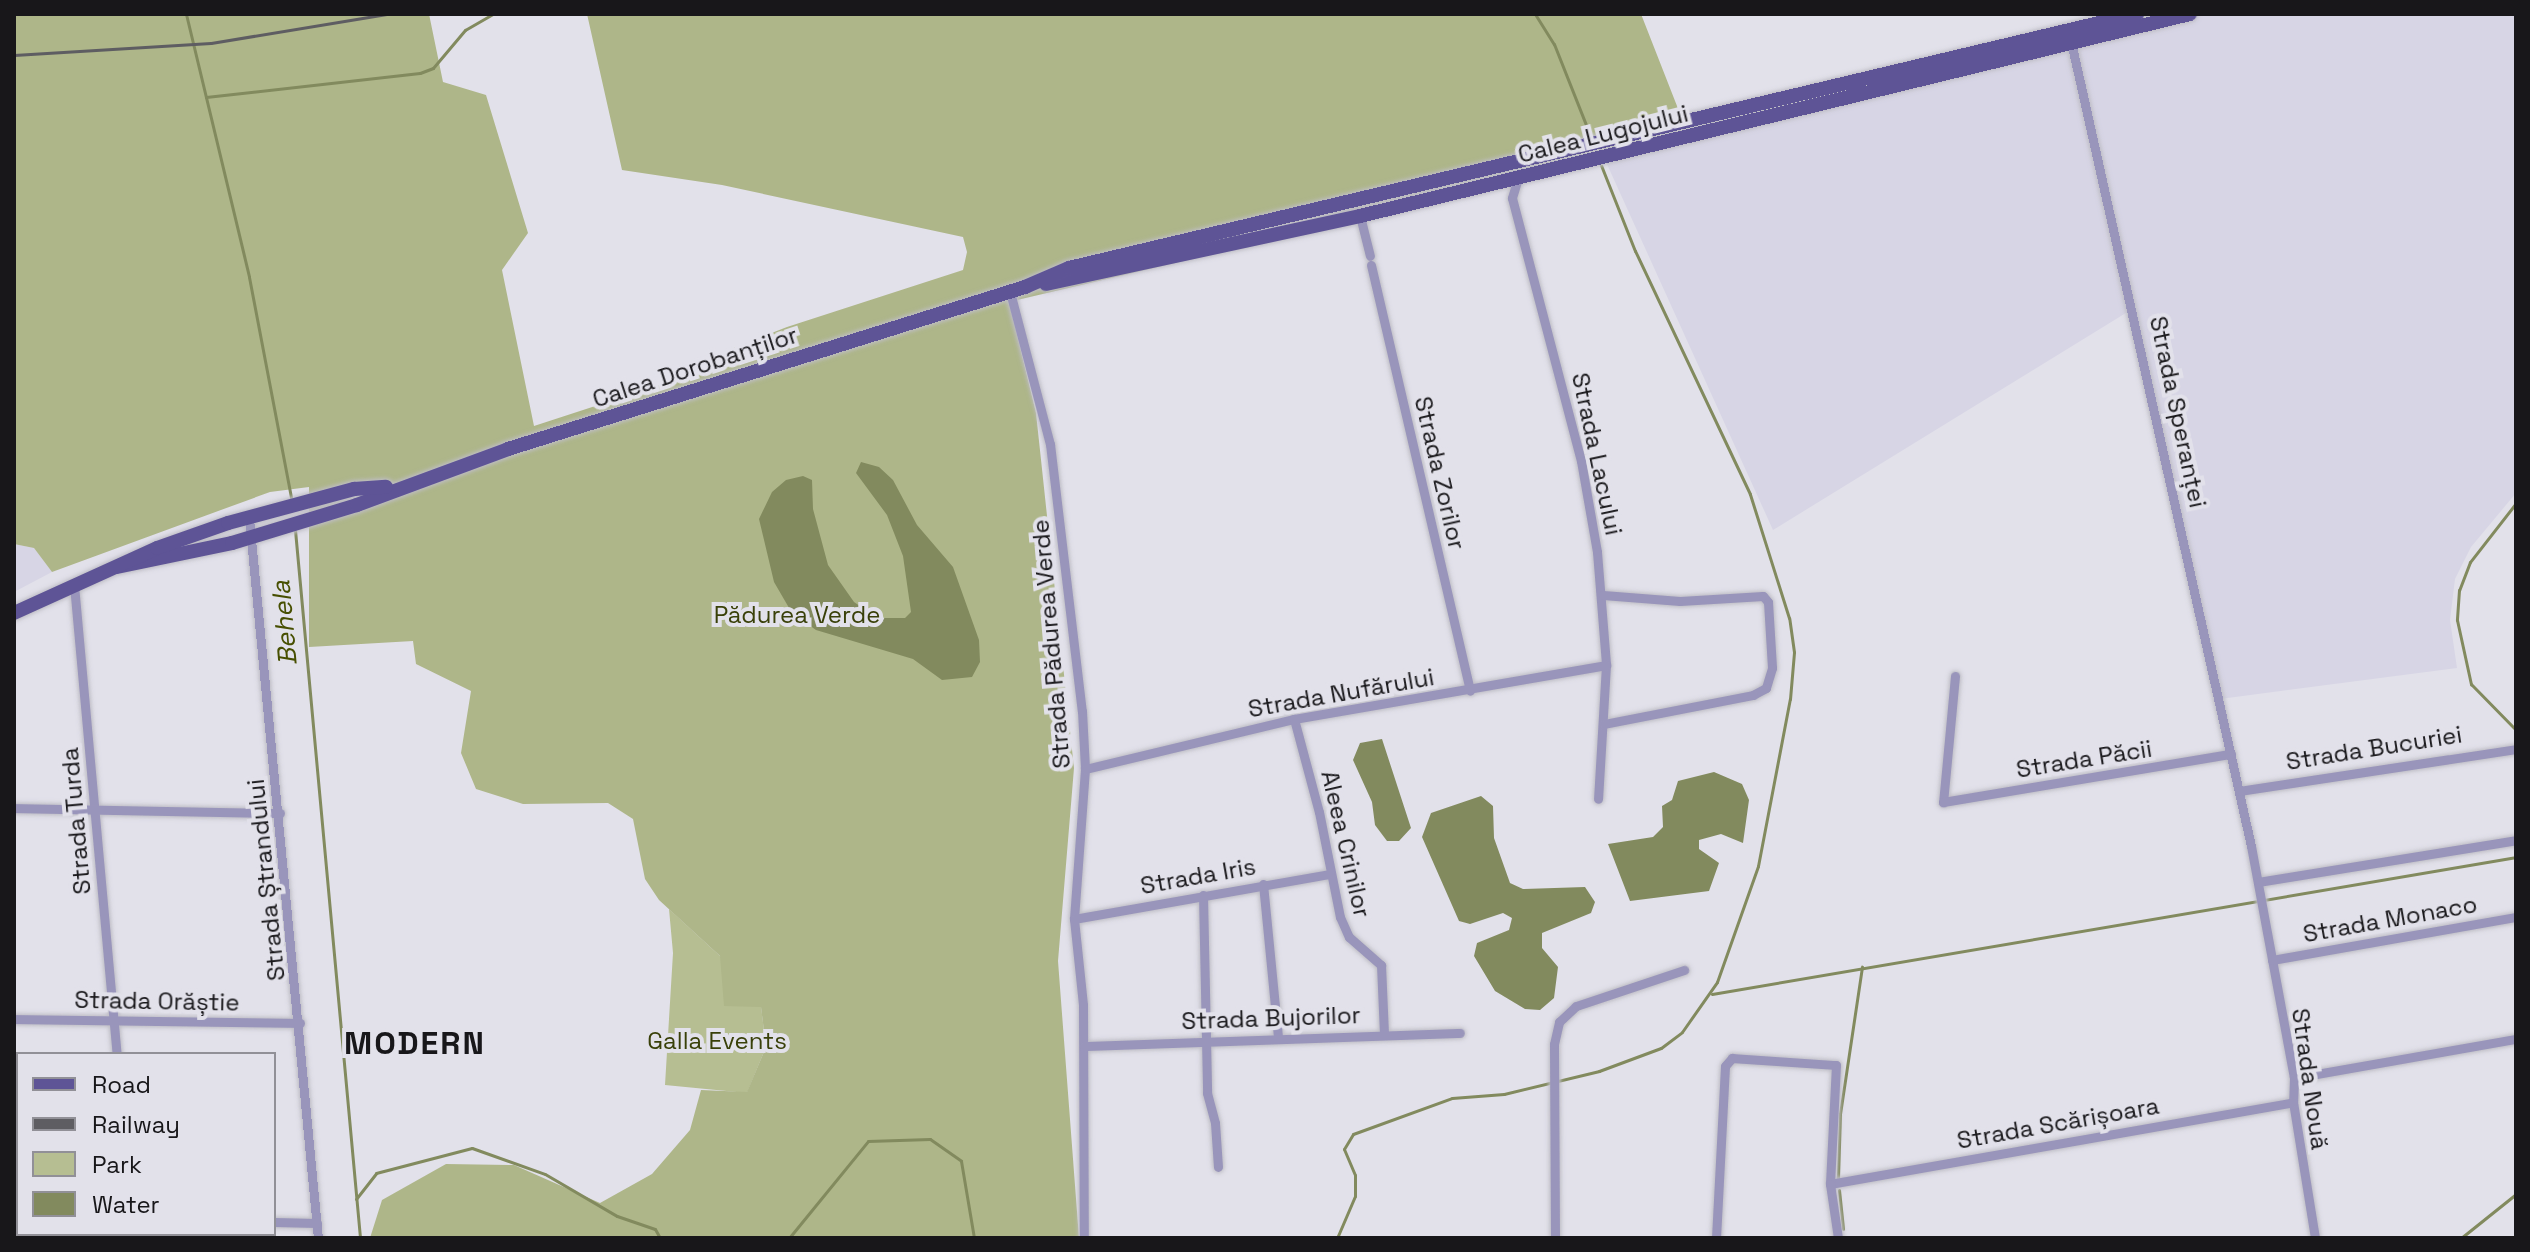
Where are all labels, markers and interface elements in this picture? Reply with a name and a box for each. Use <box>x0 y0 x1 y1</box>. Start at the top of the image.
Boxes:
street label: Calea Lugojului <box>1515 99 1691 169</box>
street label: Strada Speranței <box>2144 314 2212 510</box>
street label: Calea Dorobanților <box>589 320 801 414</box>
street label: Strada Lacului <box>1566 370 1628 538</box>
street label: Strada Zorilor <box>1408 394 1472 552</box>
street label: Strada Pădurea Verde <box>1026 518 1076 770</box>
water label: Behela <box>266 579 304 667</box>
park label: Pădurea Verde <box>713 601 881 629</box>
street label: Strada Nufărului <box>1246 662 1436 724</box>
street label: Strada Bucuriei <box>2284 720 2464 776</box>
street label: Strada Păcii <box>2014 734 2154 784</box>
street label: Strada Turda <box>55 746 97 896</box>
street label: Aleea Crinilor <box>1315 768 1377 920</box>
street label: Strada Ștrandului <box>241 778 291 982</box>
street label: Strada Iris <box>1138 852 1258 900</box>
street label: Strada Monaco <box>2301 890 2479 948</box>
street label: Strada Orăștie <box>74 985 240 1017</box>
street label: Strada Bujorilor <box>1181 1000 1361 1036</box>
street label: Strada Nouă <box>2286 1006 2334 1152</box>
district label: MODERN <box>344 1024 486 1062</box>
park label: Galla Events <box>647 1027 787 1055</box>
legend <box>16 1052 276 1236</box>
text: Road <box>92 1069 151 1100</box>
street label: Strada Scărișoara <box>1955 1091 2161 1155</box>
text: Railway <box>92 1109 180 1140</box>
text: Park <box>92 1149 142 1180</box>
text: Water <box>92 1189 160 1220</box>

